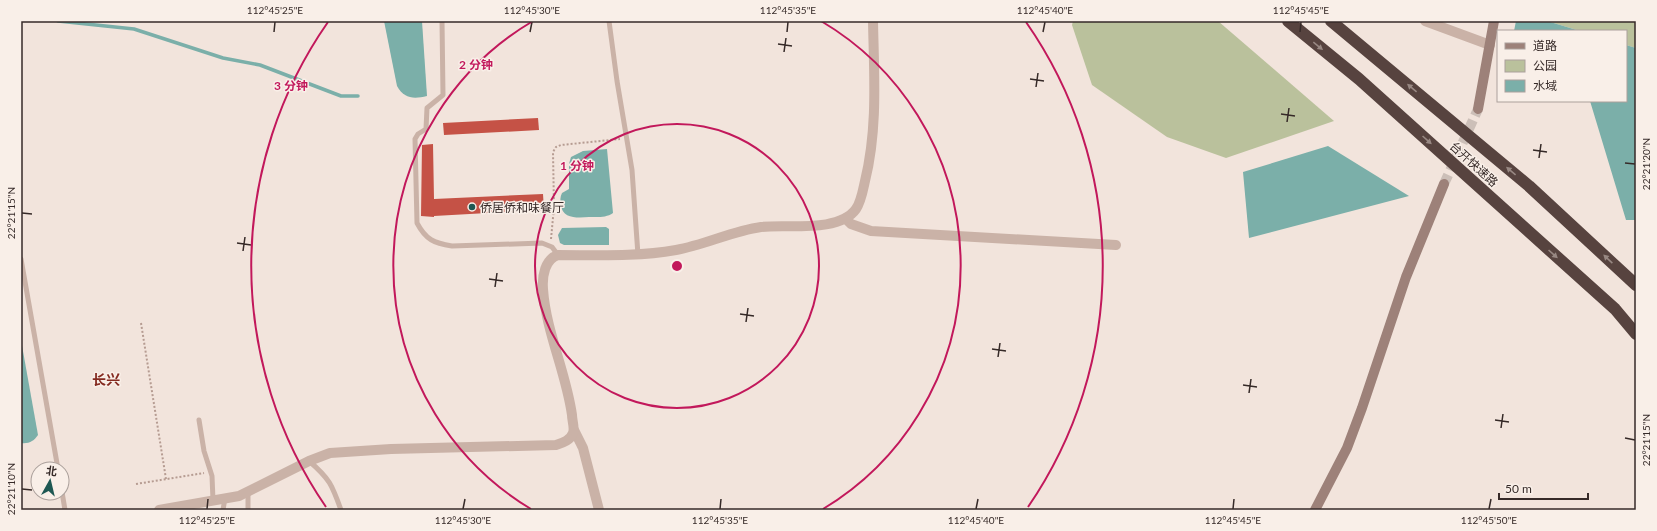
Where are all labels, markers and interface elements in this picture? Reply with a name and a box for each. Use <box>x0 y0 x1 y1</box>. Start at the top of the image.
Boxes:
text: 112°45'25"E <box>247 4 303 16</box>
text: 112°45'30"E <box>504 4 560 16</box>
text: 112°45'35"E <box>760 4 816 16</box>
text: 112°45'40"E <box>1017 4 1073 16</box>
text: 112°45'45"E <box>1273 4 1329 16</box>
legend <box>1497 30 1627 102</box>
text: 道路 <box>1533 38 1557 53</box>
one-way arrow <box>1313 41 1324 50</box>
text: 2 分钟 <box>459 57 493 72</box>
text: 公园 <box>1533 58 1557 73</box>
text: 3 分钟 <box>274 78 308 93</box>
text: 水域 <box>1533 78 1557 93</box>
one-way arrow <box>1406 83 1417 92</box>
one-way arrow <box>1422 135 1432 145</box>
street label: 台开快速路 <box>1447 138 1501 190</box>
text: 22°21'20"N <box>1640 138 1652 190</box>
text: 1 分钟 <box>560 158 594 173</box>
one-way arrow <box>1506 167 1517 176</box>
text: 22°21'15"N <box>5 187 17 239</box>
place label: 侨居侨和味餐厅 <box>480 200 564 215</box>
marker: 侨居侨和味餐厅 <box>467 202 477 212</box>
one-way arrow <box>1548 249 1558 259</box>
one-way arrow <box>1602 254 1613 263</box>
centre of rings <box>670 259 684 273</box>
district label: 长兴 <box>92 371 120 388</box>
text: 22°21'15"N <box>1640 414 1652 466</box>
north arrow <box>30 461 70 501</box>
text: 22°21'10"N <box>5 463 17 515</box>
text: 北 <box>45 463 58 478</box>
scale bar <box>1499 475 1588 501</box>
text: 50 m <box>1505 481 1532 496</box>
text: 112°45'25"E <box>179 514 235 526</box>
text: 112°45'30"E <box>435 514 491 526</box>
text: 112°45'35"E <box>692 514 748 526</box>
text: 112°45'40"E <box>948 514 1004 526</box>
text: 112°45'45"E <box>1205 514 1261 526</box>
text: 112°45'50"E <box>1461 514 1517 526</box>

